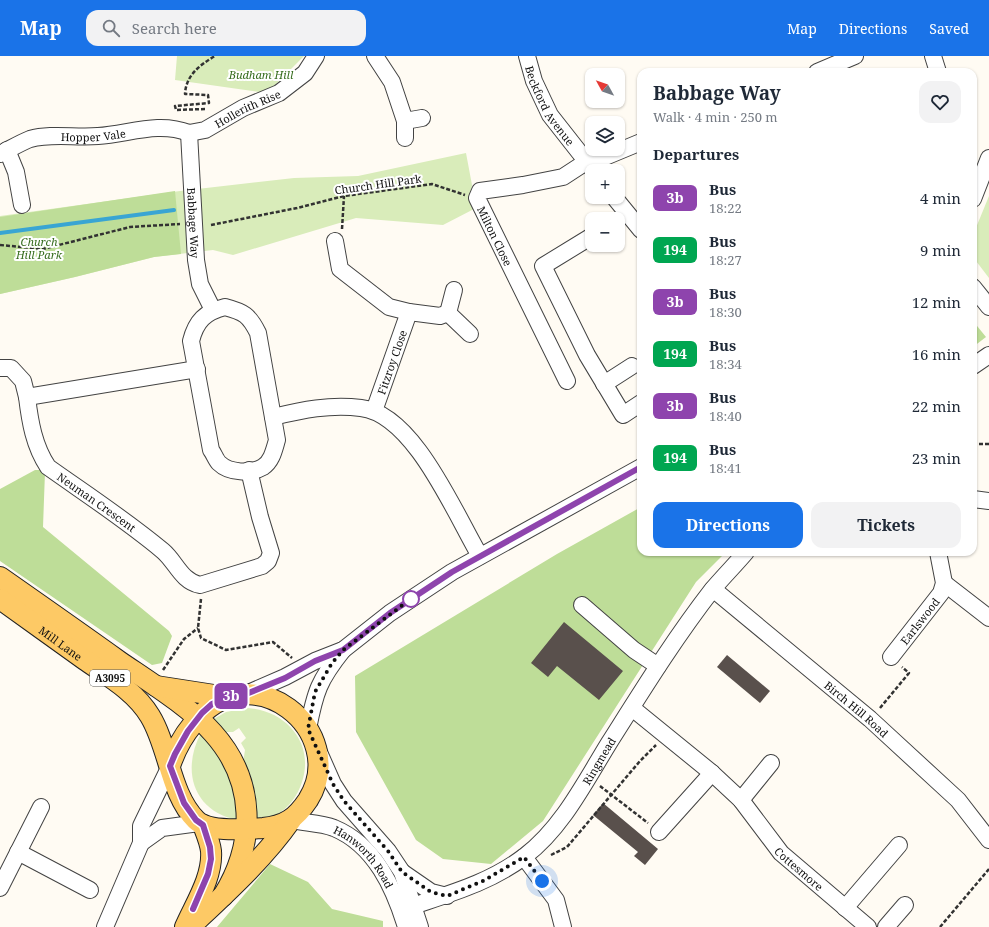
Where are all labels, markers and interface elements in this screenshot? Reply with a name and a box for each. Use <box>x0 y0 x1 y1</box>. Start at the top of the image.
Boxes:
search box <box>86 10 366 46</box>
text: Map <box>20 15 62 41</box>
icon: search <box>100 17 122 39</box>
text: Search here <box>132 18 217 38</box>
text: Map <box>787 19 817 38</box>
text: Directions <box>839 19 907 38</box>
text: Saved <box>929 19 969 38</box>
street label: Beckford Avenue <box>523 64 578 148</box>
park label: Budham Hill <box>228 67 294 82</box>
north arrow <box>585 68 625 108</box>
map controls <box>585 68 625 252</box>
text: Babbage Way <box>653 80 781 106</box>
button: heart <box>919 81 961 123</box>
street label: Hollerith Rise <box>211 86 283 131</box>
text: Walk · 4 min · 250 m <box>653 108 778 126</box>
button: layers <box>585 116 625 156</box>
street label: Hopper Vale <box>61 125 127 144</box>
text: Departures <box>653 144 739 164</box>
button: + <box>585 164 625 204</box>
street label: Church Hill Park <box>334 170 423 198</box>
text: Bus <box>709 179 736 199</box>
street label: Babbage Way <box>185 187 203 259</box>
text: 3b <box>667 188 684 207</box>
text: 4 min <box>920 188 961 208</box>
text: 18:22 <box>709 199 742 217</box>
street label: Milton Close <box>474 204 516 269</box>
button: − <box>585 212 625 252</box>
text: Bus <box>709 231 736 251</box>
park label: Church Hill Park <box>15 234 63 262</box>
text: 194 <box>663 240 687 259</box>
text: 9 min <box>920 240 961 260</box>
text: 18:27 <box>709 251 742 269</box>
text: Bus <box>709 283 736 303</box>
text: 3b <box>667 292 684 311</box>
text: 12 min <box>912 292 961 312</box>
text: 18:30 <box>709 303 742 321</box>
street label: Fitzroy Close <box>373 328 410 396</box>
text: Bus <box>709 335 736 355</box>
text: 194 <box>663 344 687 363</box>
text: 16 min <box>912 344 961 364</box>
text: 18:34 <box>709 355 742 373</box>
text: Bus <box>709 387 736 407</box>
text: 3b <box>667 396 684 415</box>
text: 22 min <box>912 396 961 416</box>
text: 18:40 <box>709 407 742 425</box>
text: Bus <box>709 439 736 459</box>
text: 194 <box>663 448 687 467</box>
text: 23 min <box>912 448 961 468</box>
text: 18:41 <box>709 459 742 477</box>
street label: Neuman Crescent <box>55 469 139 535</box>
button: Directions <box>653 502 803 548</box>
button: Tickets <box>811 502 961 548</box>
unlabelled marker <box>402 590 420 608</box>
street label: Earlswood <box>896 594 942 647</box>
street label: Mill Lane <box>36 622 86 663</box>
road number: A3095 <box>90 670 130 686</box>
street label: Birch Hill Road <box>822 677 892 740</box>
line badge: 3b <box>213 683 249 709</box>
text: 3b <box>223 686 240 705</box>
street label: Ringmead <box>578 734 619 787</box>
street label: Hanworth Road <box>331 821 398 891</box>
street label: Cottesmore <box>771 844 827 894</box>
your location <box>532 871 552 891</box>

